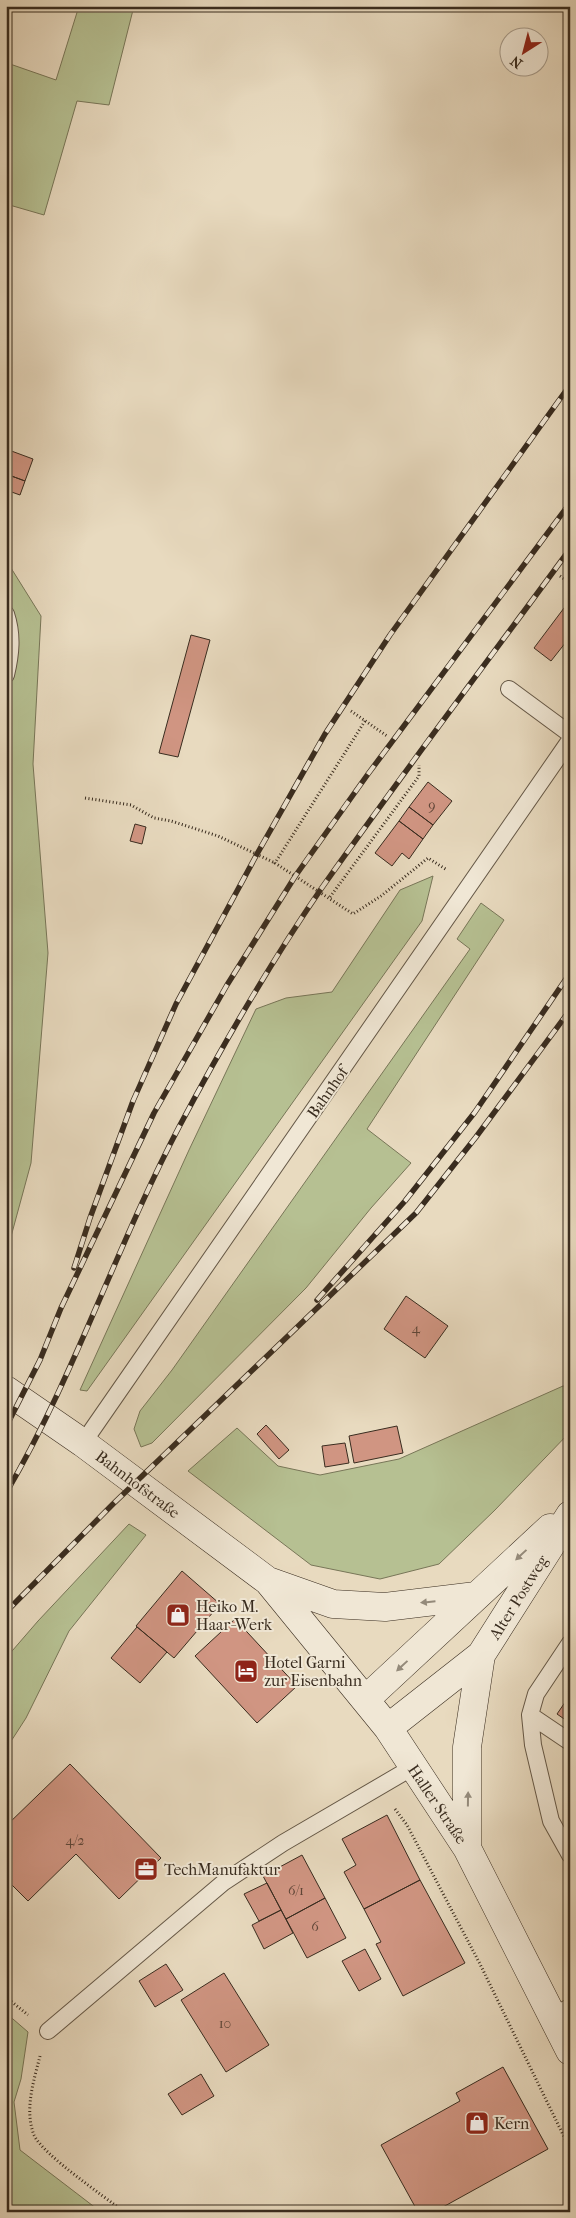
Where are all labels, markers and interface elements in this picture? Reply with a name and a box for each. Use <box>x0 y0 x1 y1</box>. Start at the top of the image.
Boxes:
north arrow <box>498 28 548 78</box>
text: N <box>507 52 526 72</box>
house number: 9 <box>428 797 436 814</box>
street label: Bahnhof <box>303 1060 354 1122</box>
house number: 4 <box>412 1320 421 1337</box>
street label: Bahnhofstraße <box>92 1446 184 1522</box>
one-way arrow <box>515 1549 527 1561</box>
street label: Alter Postweg <box>484 1551 552 1644</box>
place label: Heiko M. Haar-Werk <box>196 1597 273 1634</box>
one-way arrow <box>419 1598 435 1606</box>
shop icon: Heiko M. Haar-Werk <box>165 1602 191 1628</box>
place label: Hotel Garni zur Eisenbahn <box>264 1653 363 1690</box>
hotel icon: Hotel Garni zur Eisenbahn <box>233 1658 259 1684</box>
one-way arrow <box>397 1660 409 1672</box>
street label: Haller Straße <box>404 1761 471 1848</box>
one-way arrow <box>464 1791 472 1807</box>
house number: 4/2 <box>66 1832 84 1849</box>
office icon: TechManufaktur <box>133 1856 159 1882</box>
place label: TechManufaktur <box>164 1860 280 1879</box>
house number: 6/1 <box>288 1882 304 1899</box>
house number: 6 <box>311 1918 319 1935</box>
house number: 10 <box>219 2015 231 2032</box>
shop icon: Kern <box>464 2110 490 2136</box>
place label: Kern <box>494 2114 530 2133</box>

